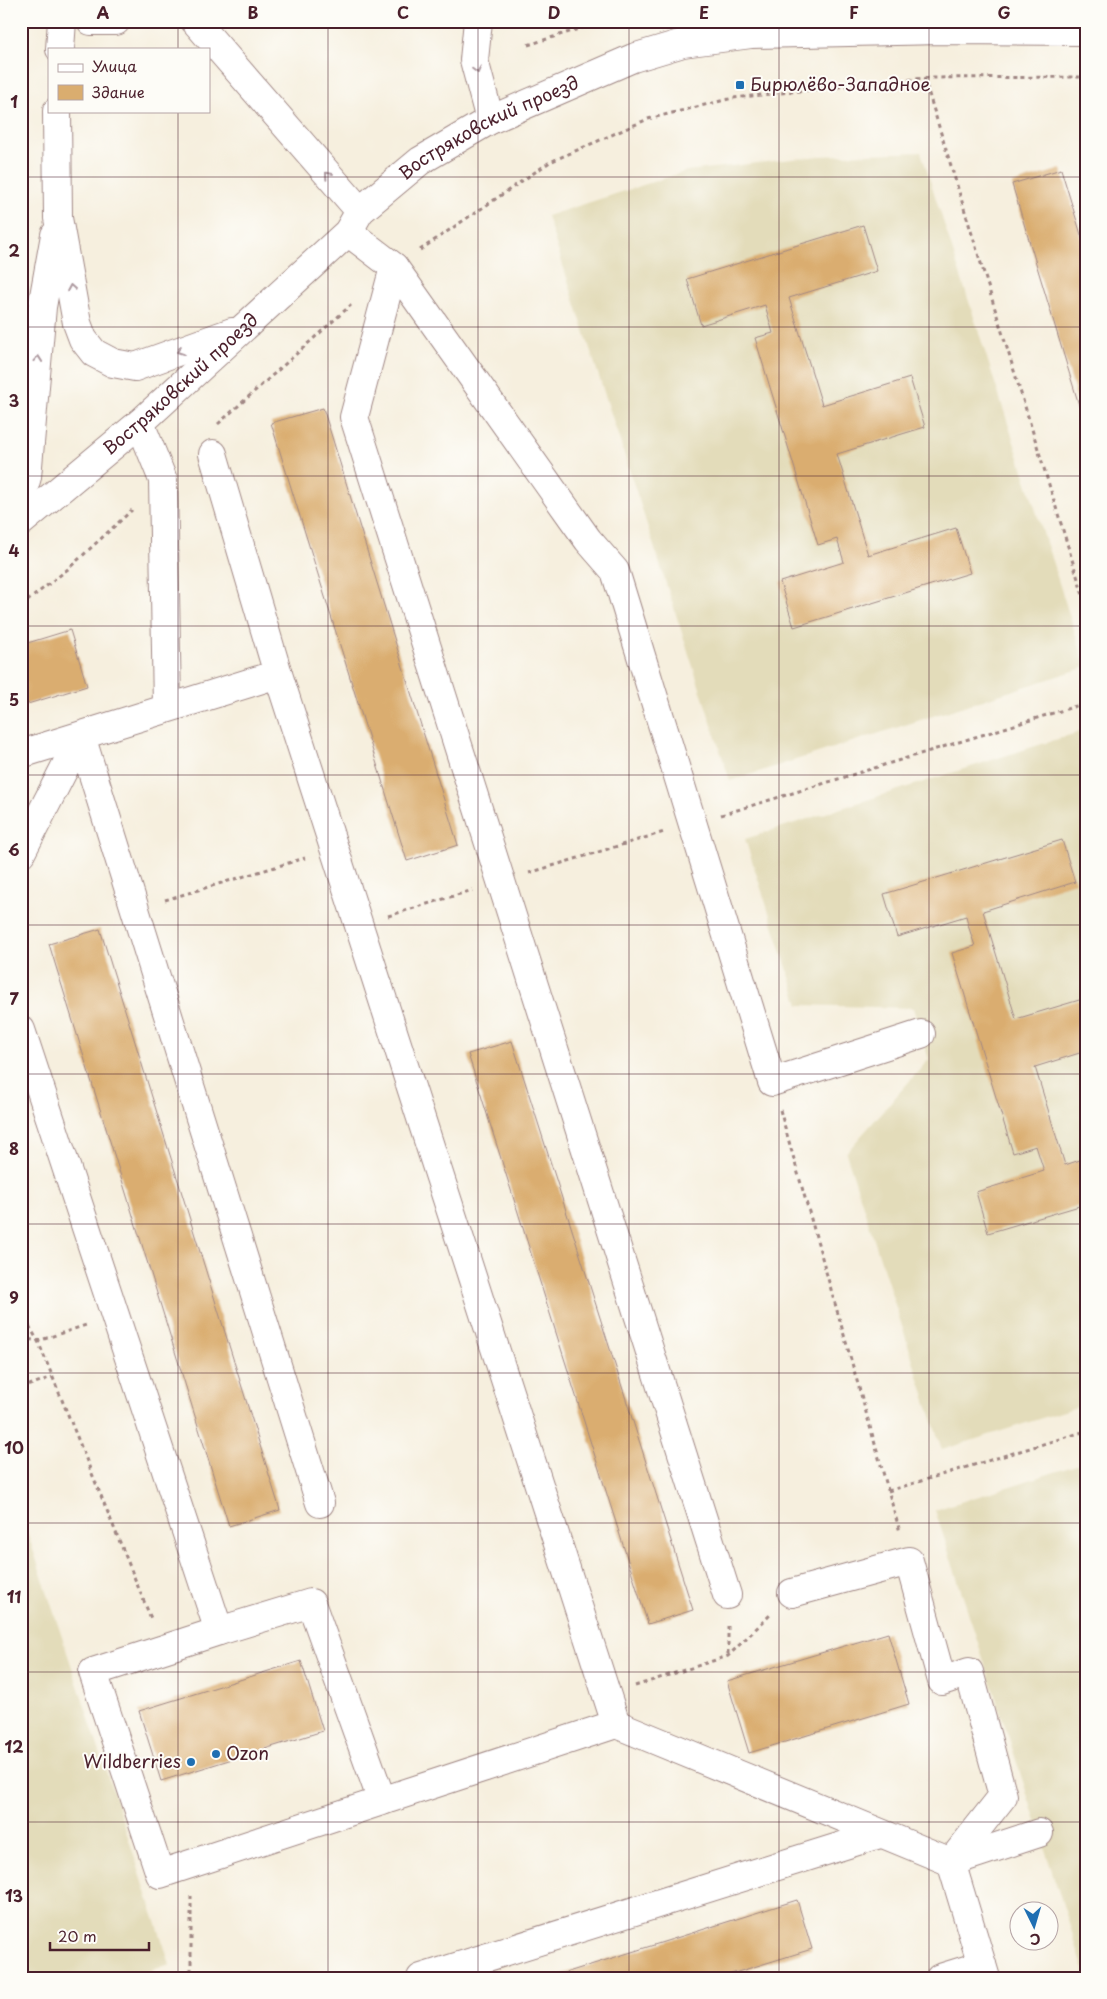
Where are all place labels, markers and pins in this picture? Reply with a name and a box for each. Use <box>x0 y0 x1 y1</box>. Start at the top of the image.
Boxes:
place label: Бирюлёво-Западное <box>750 70 931 97</box>
marker: Бирюлёво-Западное <box>734 79 746 91</box>
place label: Ozon <box>226 1739 269 1766</box>
place label: Wildberries <box>83 1747 181 1774</box>
marker: Ozon <box>210 1748 222 1760</box>
marker: Wildberries <box>185 1756 197 1768</box>

